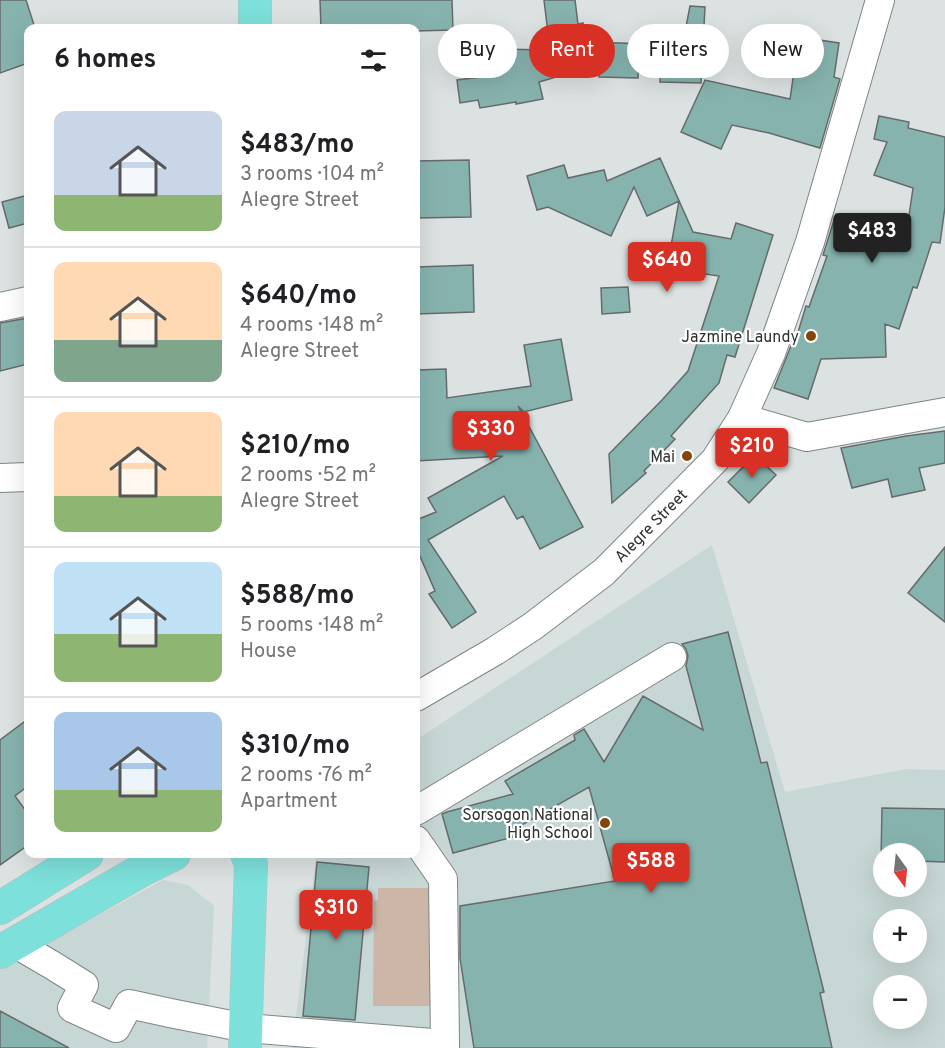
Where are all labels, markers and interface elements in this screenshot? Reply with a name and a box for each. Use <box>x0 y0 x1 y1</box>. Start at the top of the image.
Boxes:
chip: Buy <box>438 24 517 78</box>
chip: Rent <box>529 24 615 78</box>
chip: Filters <box>627 24 729 78</box>
chip: New <box>741 24 824 78</box>
text: 6 homes <box>54 44 156 77</box>
icon: filters <box>357 44 390 77</box>
text: $483/mo <box>240 129 354 162</box>
icon: home <box>102 135 174 207</box>
text: 3 rooms · 104 m² <box>240 162 384 188</box>
text: Alegre Street <box>240 188 359 214</box>
pin: $483 <box>836 213 908 264</box>
text: $483 <box>847 219 897 245</box>
pin: $640 <box>631 242 703 293</box>
text: $640 <box>642 248 692 274</box>
text: $640/mo <box>240 280 357 313</box>
icon: home <box>102 286 174 358</box>
text: 4 rooms · 148 m² <box>240 313 383 339</box>
place label: Jazmine Laundy <box>681 328 799 348</box>
marker: Jazmine Laundy <box>804 329 818 343</box>
text: Alegre Street <box>240 339 359 365</box>
pin: $330 <box>455 411 527 462</box>
text: $330 <box>467 417 515 443</box>
pin: $210 <box>716 428 788 479</box>
text: $210/mo <box>240 430 350 463</box>
text: $210 <box>729 434 775 460</box>
icon: home <box>102 436 174 508</box>
place label: Mai <box>650 448 675 468</box>
marker: Mai <box>680 449 694 463</box>
text: 2 rooms · 52 m² <box>240 463 376 489</box>
street label: Alegre Street <box>611 486 692 568</box>
text: Alegre Street <box>240 489 359 515</box>
text: $588/mo <box>240 580 354 613</box>
icon: home <box>102 586 174 658</box>
text: 5 rooms · 148 m² <box>240 613 383 639</box>
text: House <box>240 639 296 665</box>
text: $310/mo <box>240 730 350 763</box>
icon: home <box>102 736 174 808</box>
text: 2 rooms · 76 m² <box>240 763 372 789</box>
text: Apartment <box>240 789 338 815</box>
place label: Sorsogon National High School <box>462 806 593 844</box>
marker: Sorsogon National High School <box>598 816 612 830</box>
pin: $588 <box>615 843 687 894</box>
north arrow <box>873 843 927 897</box>
map controls <box>873 843 927 1029</box>
text: $588 <box>626 849 676 875</box>
pin: $310 <box>300 890 372 941</box>
text: $310 <box>313 896 359 922</box>
button: + <box>873 909 927 963</box>
button: − <box>873 975 927 1029</box>

